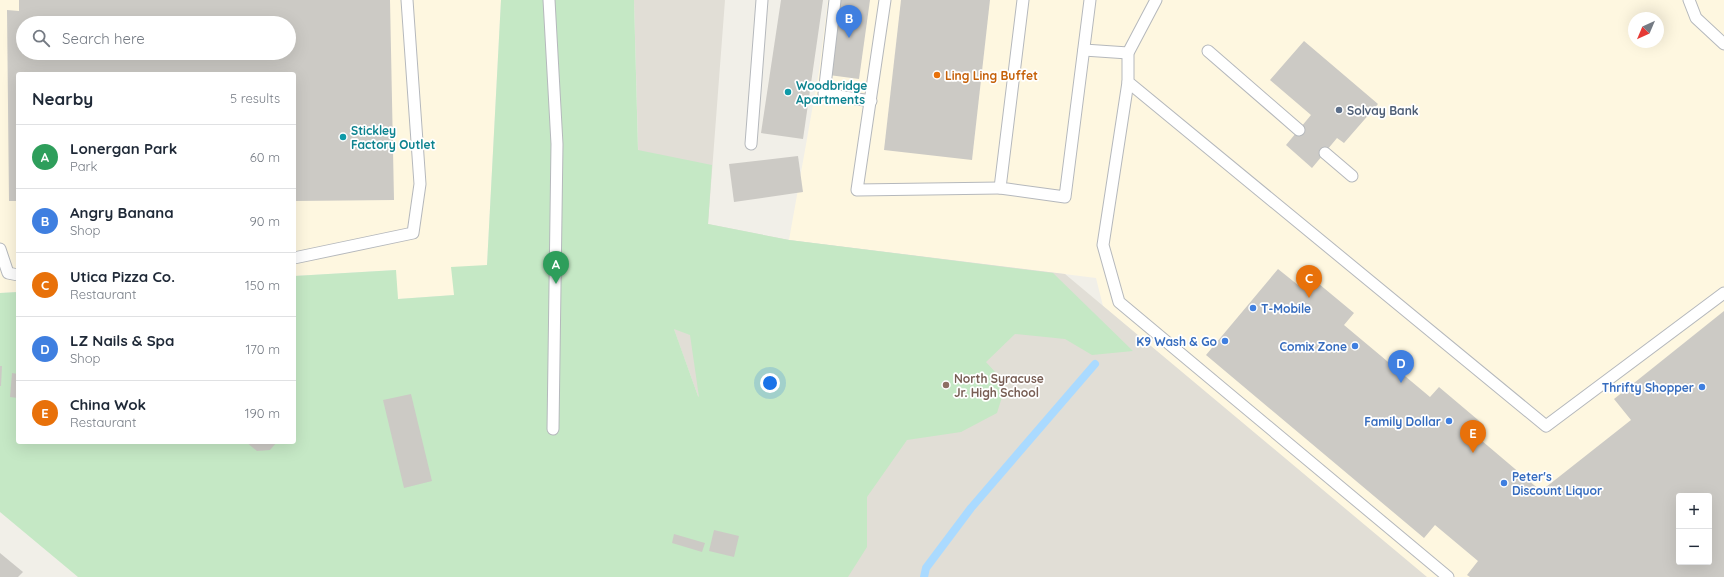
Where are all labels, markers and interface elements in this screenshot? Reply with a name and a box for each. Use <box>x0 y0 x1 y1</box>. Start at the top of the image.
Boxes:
pin: B <box>836 5 862 38</box>
north arrow <box>1628 12 1664 48</box>
search box <box>16 16 296 60</box>
icon: search <box>30 27 52 49</box>
text: Search here <box>62 29 145 48</box>
place label: Ling Ling Buffet <box>945 68 1038 83</box>
marker: Ling Ling Buffet <box>932 70 942 80</box>
place label: Woodbridge Apartments <box>796 78 867 107</box>
marker: Woodbridge Apartments <box>783 87 793 97</box>
text: Nearby <box>32 88 93 109</box>
text: 5 results <box>230 90 280 106</box>
place label: Solvay Bank <box>1347 103 1419 118</box>
marker: Solvay Bank <box>1334 105 1344 115</box>
place label: Stickley Factory Outlet <box>351 123 435 152</box>
marker: Stickley Factory Outlet <box>338 132 348 142</box>
text: Lonergan Park <box>70 139 177 158</box>
text: A <box>41 149 49 165</box>
text: 60 m <box>250 149 280 165</box>
text: Park <box>70 158 98 174</box>
text: Angry Banana <box>70 203 174 222</box>
text: B <box>41 213 49 229</box>
text: 90 m <box>250 213 280 229</box>
text: Shop <box>70 222 100 238</box>
pin: A <box>543 251 569 284</box>
pin: C <box>1296 265 1322 298</box>
text: Utica Pizza Co. <box>70 267 175 286</box>
text: C <box>41 277 49 293</box>
text: 150 m <box>245 277 280 293</box>
text: Restaurant <box>70 286 136 302</box>
place label: T-Mobile <box>1261 301 1311 316</box>
marker: T-Mobile <box>1248 303 1258 313</box>
text: LZ Nails & Spa <box>70 331 174 350</box>
place label: K9 Wash & Go <box>1136 334 1218 349</box>
marker: K9 Wash & Go <box>1220 336 1230 346</box>
place label: Comix Zone <box>1279 339 1347 354</box>
text: D <box>40 341 50 357</box>
text: 170 m <box>245 341 280 357</box>
marker: Comix Zone <box>1350 341 1360 351</box>
text: Shop <box>70 350 100 366</box>
pin: D <box>1388 350 1414 383</box>
place label: North Syracuse Jr. High School <box>954 371 1044 400</box>
your location <box>760 373 780 393</box>
marker: North Syracuse Jr. High School <box>941 380 951 390</box>
place label: Thrifty Shopper <box>1602 380 1694 395</box>
marker: Thrifty Shopper <box>1697 382 1707 392</box>
text: China Wok <box>70 395 146 414</box>
text: E <box>41 405 49 421</box>
text: 190 m <box>245 405 280 421</box>
text: Restaurant <box>70 414 136 430</box>
place label: Family Dollar <box>1364 414 1441 429</box>
marker: Family Dollar <box>1444 416 1454 426</box>
pin: E <box>1460 420 1486 453</box>
place label: Peter's Discount Liquor <box>1512 469 1602 498</box>
marker: Peter's Discount Liquor <box>1499 478 1509 488</box>
map controls <box>1676 493 1712 565</box>
button: + <box>1676 493 1712 529</box>
button: − <box>1676 529 1712 565</box>

